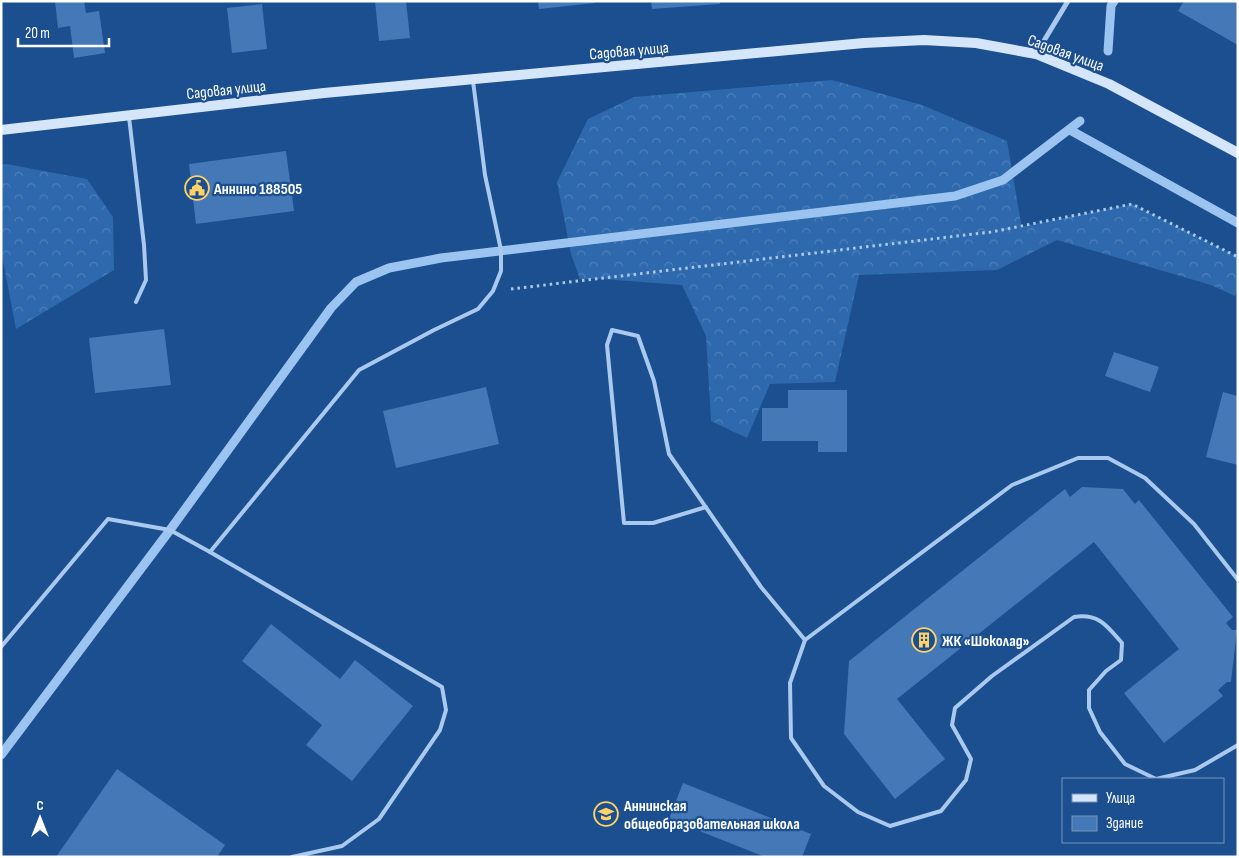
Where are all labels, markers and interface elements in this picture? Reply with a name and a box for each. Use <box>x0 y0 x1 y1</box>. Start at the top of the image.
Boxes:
scale bar <box>18 15 109 47</box>
text: 20 m <box>25 24 50 43</box>
street label: Садовая улица <box>1025 31 1106 76</box>
street label: Садовая улица <box>589 39 670 64</box>
street label: Садовая улица <box>185 77 267 104</box>
public building icon: Аннино 188505 <box>184 175 210 201</box>
place label: Аннино 188505 <box>213 180 302 199</box>
building icon: ЖК «Шоколад» <box>911 627 937 653</box>
place label: ЖК «Шоколад» <box>942 632 1030 651</box>
legend <box>1062 778 1224 843</box>
text: Улица <box>1106 789 1135 808</box>
north arrow <box>15 793 65 843</box>
text: С <box>36 797 44 814</box>
place label: Аннинская общеобразовательная школа <box>623 797 800 834</box>
school or university icon: Аннинская общеобразовательная школа <box>593 801 619 827</box>
text: Здание <box>1106 814 1143 833</box>

